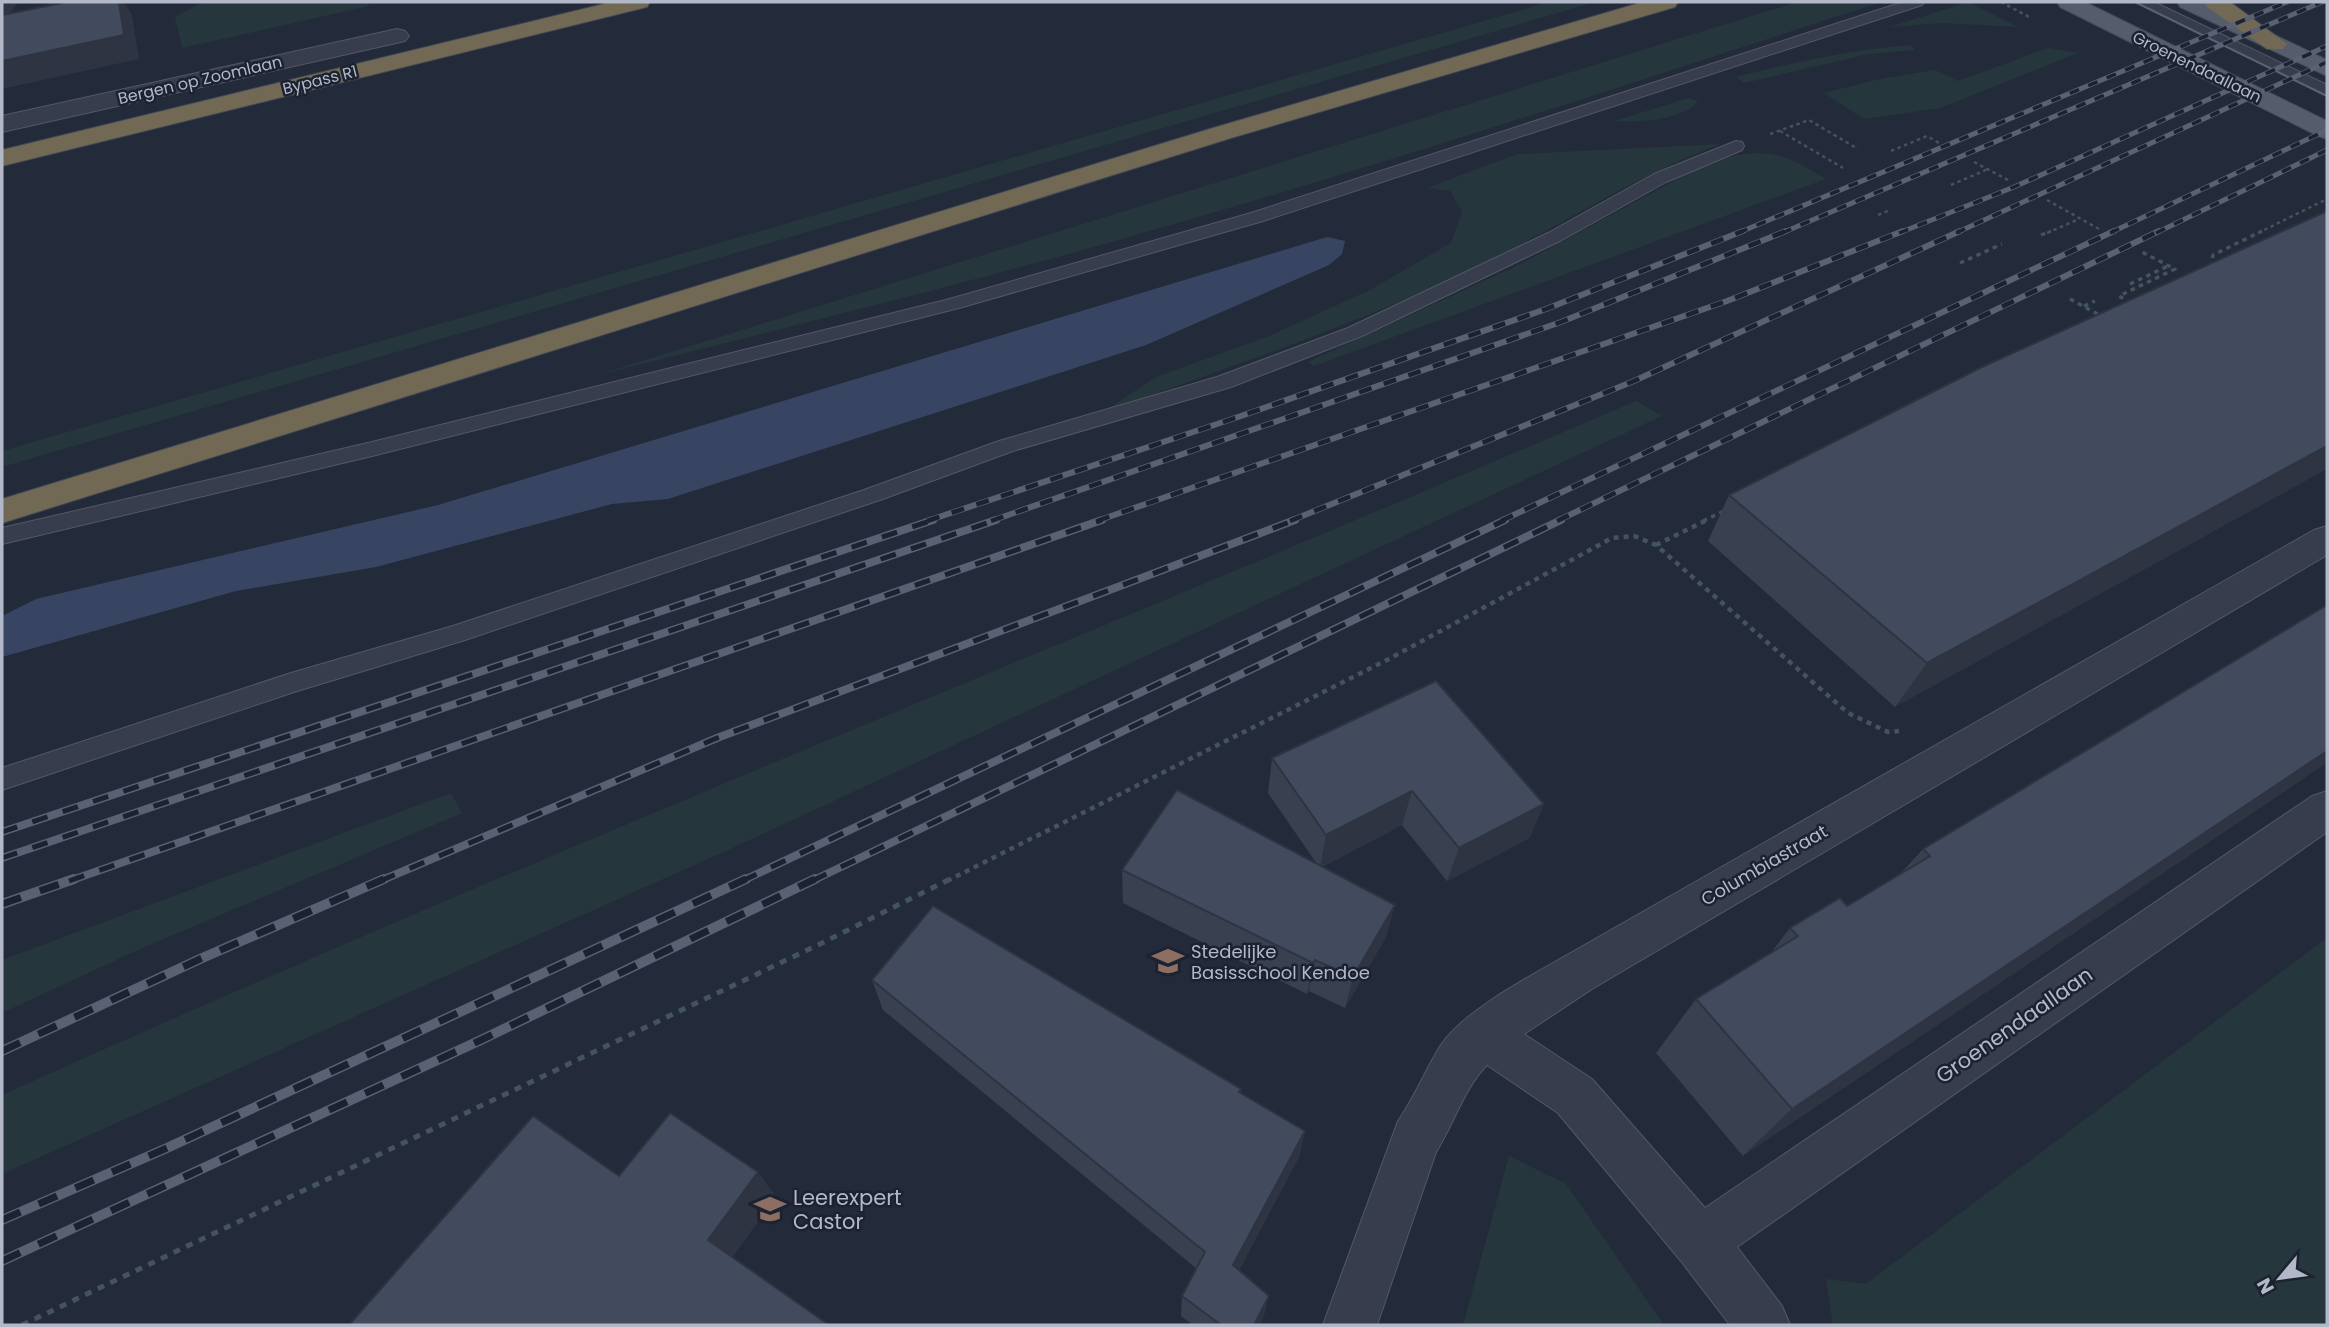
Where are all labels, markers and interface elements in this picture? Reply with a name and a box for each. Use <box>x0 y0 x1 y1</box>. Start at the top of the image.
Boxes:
street label: Groenendaallaan <box>2129 26 2265 108</box>
street label: Bergen op Zoomlaan <box>116 50 284 110</box>
street label: Bypass R1 <box>280 60 360 100</box>
street label: Columbiastraat <box>1696 819 1832 911</box>
place label: Stedelijke Basisschool Kendoe <box>1191 939 1370 985</box>
school or university icon: Stedelijke Basisschool Kendoe <box>1151 944 1185 978</box>
street label: Groenendaallaan <box>1930 960 2098 1090</box>
place label: Leerexpert Castor <box>793 1183 902 1236</box>
school or university icon: Leerexpert Castor <box>753 1192 787 1226</box>
north arrow <box>2245 1243 2315 1313</box>
text: N <box>2250 1273 2281 1299</box>

